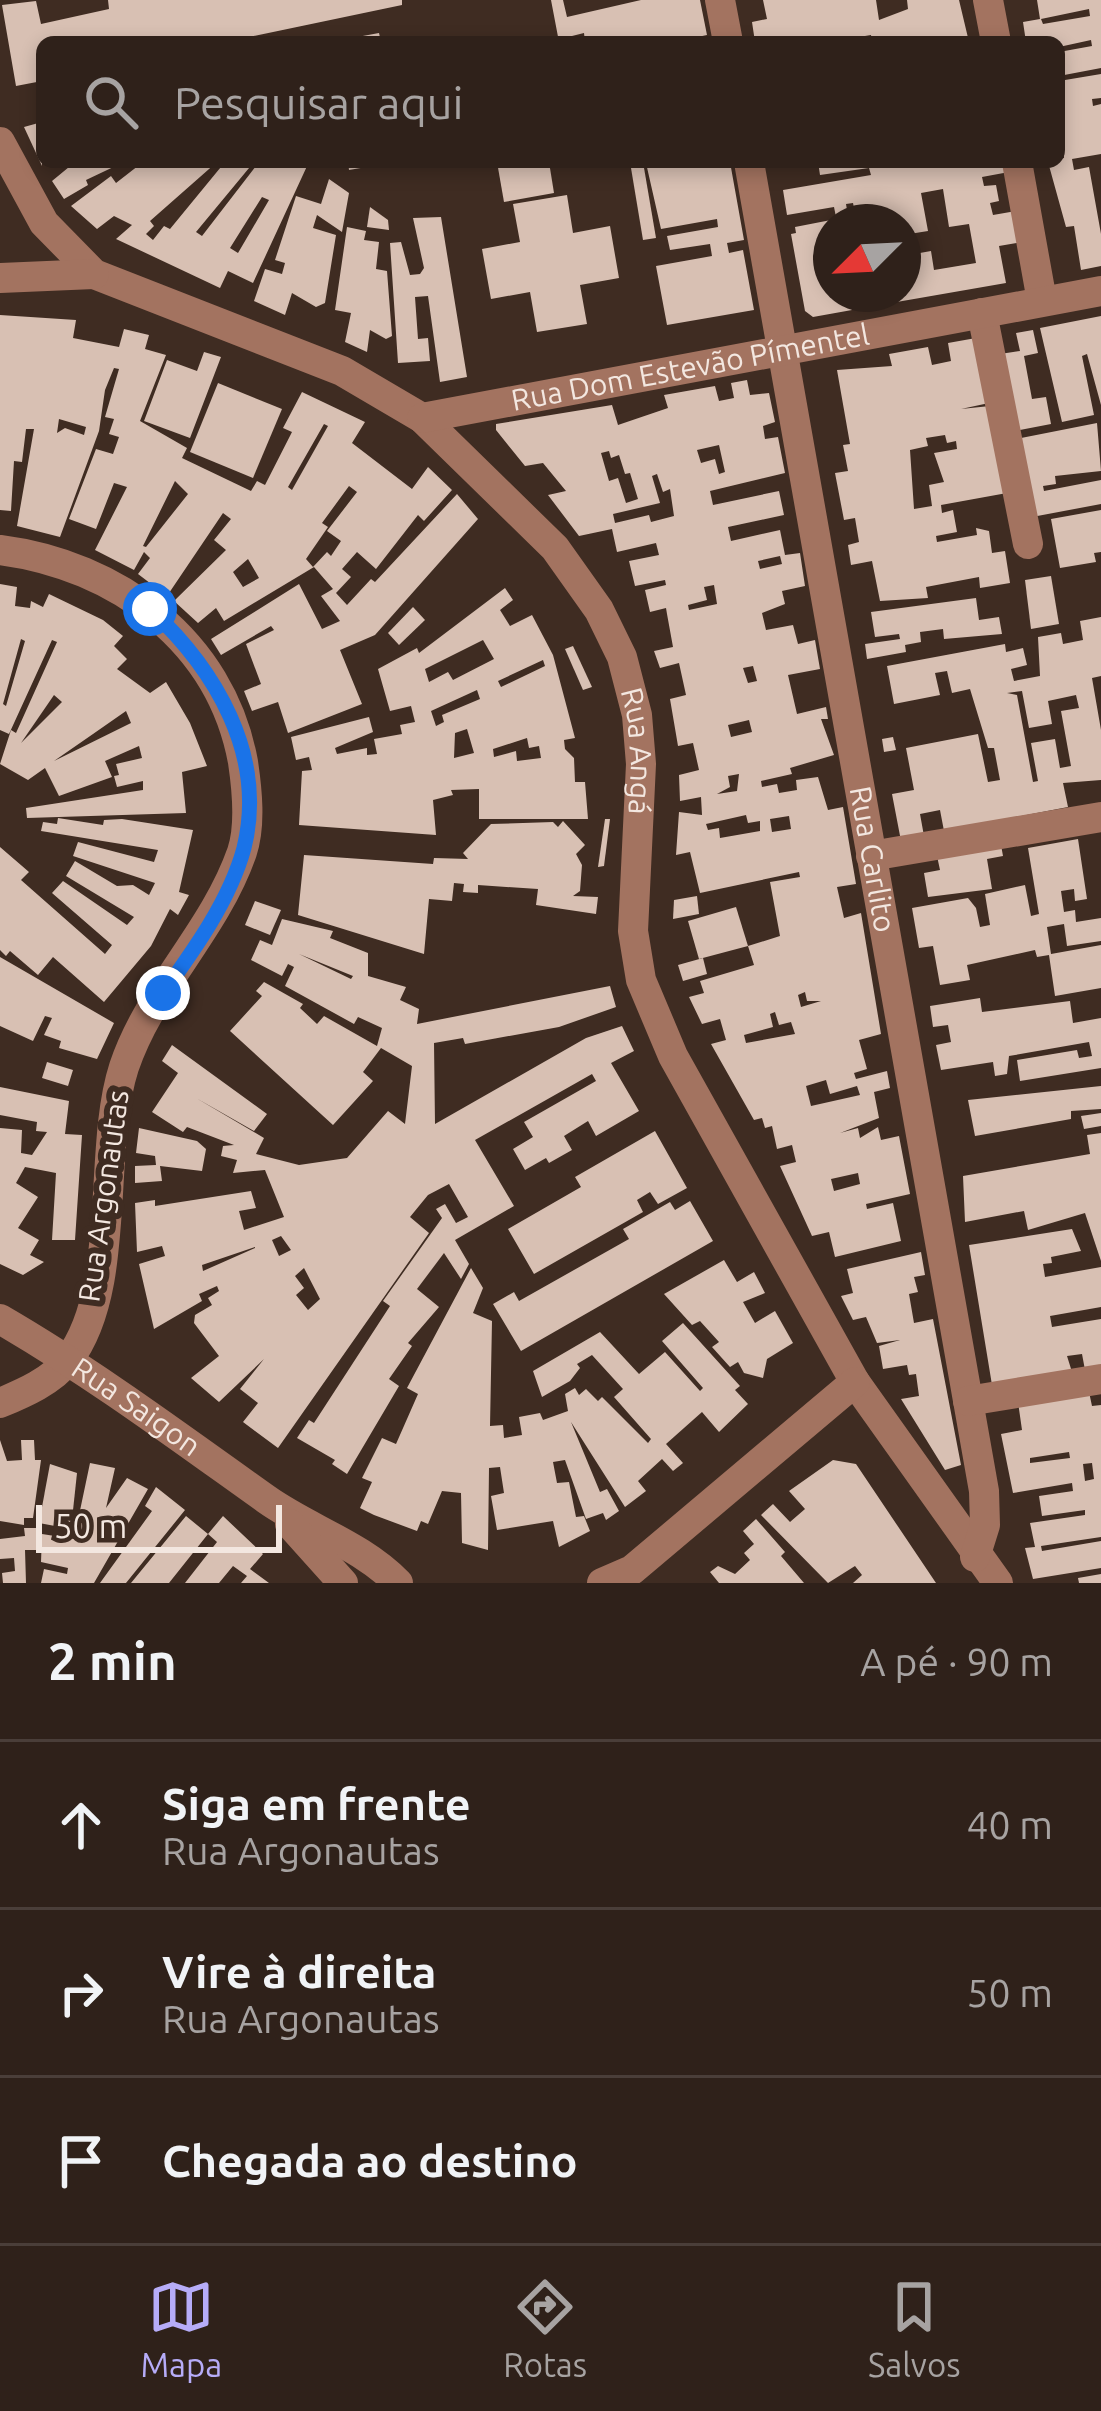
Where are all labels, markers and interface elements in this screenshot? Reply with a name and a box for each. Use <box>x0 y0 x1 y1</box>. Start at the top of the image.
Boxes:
search box <box>36 36 1065 168</box>
icon: search <box>78 69 144 135</box>
text: Pesquisar aqui <box>174 77 463 128</box>
north arrow <box>813 204 921 312</box>
street label: Rua Dom Estevão Pímentel <box>508 317 872 417</box>
route start <box>123 582 177 636</box>
street label: Rua Angá <box>615 684 659 815</box>
street label: Rua Carlito <box>844 783 903 935</box>
route end <box>136 966 190 1020</box>
street label: Rua Argonautas <box>71 1088 135 1304</box>
street label: Rua Saigon <box>66 1350 207 1463</box>
scale bar <box>36 1499 282 1552</box>
text: 50 m <box>54 1507 127 1544</box>
text: 2 min <box>48 1632 177 1690</box>
text: A pé · 90 m <box>860 1640 1053 1683</box>
text: Siga em frente <box>162 1778 471 1829</box>
icon: ahead <box>48 1792 114 1858</box>
text: 40 m <box>966 1803 1053 1846</box>
text: Rua Argonautas <box>162 1829 440 1872</box>
text: Vire à direita <box>162 1946 437 1997</box>
icon: right <box>48 1960 114 2026</box>
text: 50 m <box>966 1971 1053 2014</box>
text: Rua Argonautas <box>162 1997 440 2040</box>
icon: arrive <box>48 2128 114 2194</box>
text: Chegada ao destino <box>162 2135 578 2186</box>
tab: Mapa <box>140 2274 222 2383</box>
tab: Rotas <box>503 2274 587 2383</box>
tab: Salvos <box>868 2274 961 2383</box>

